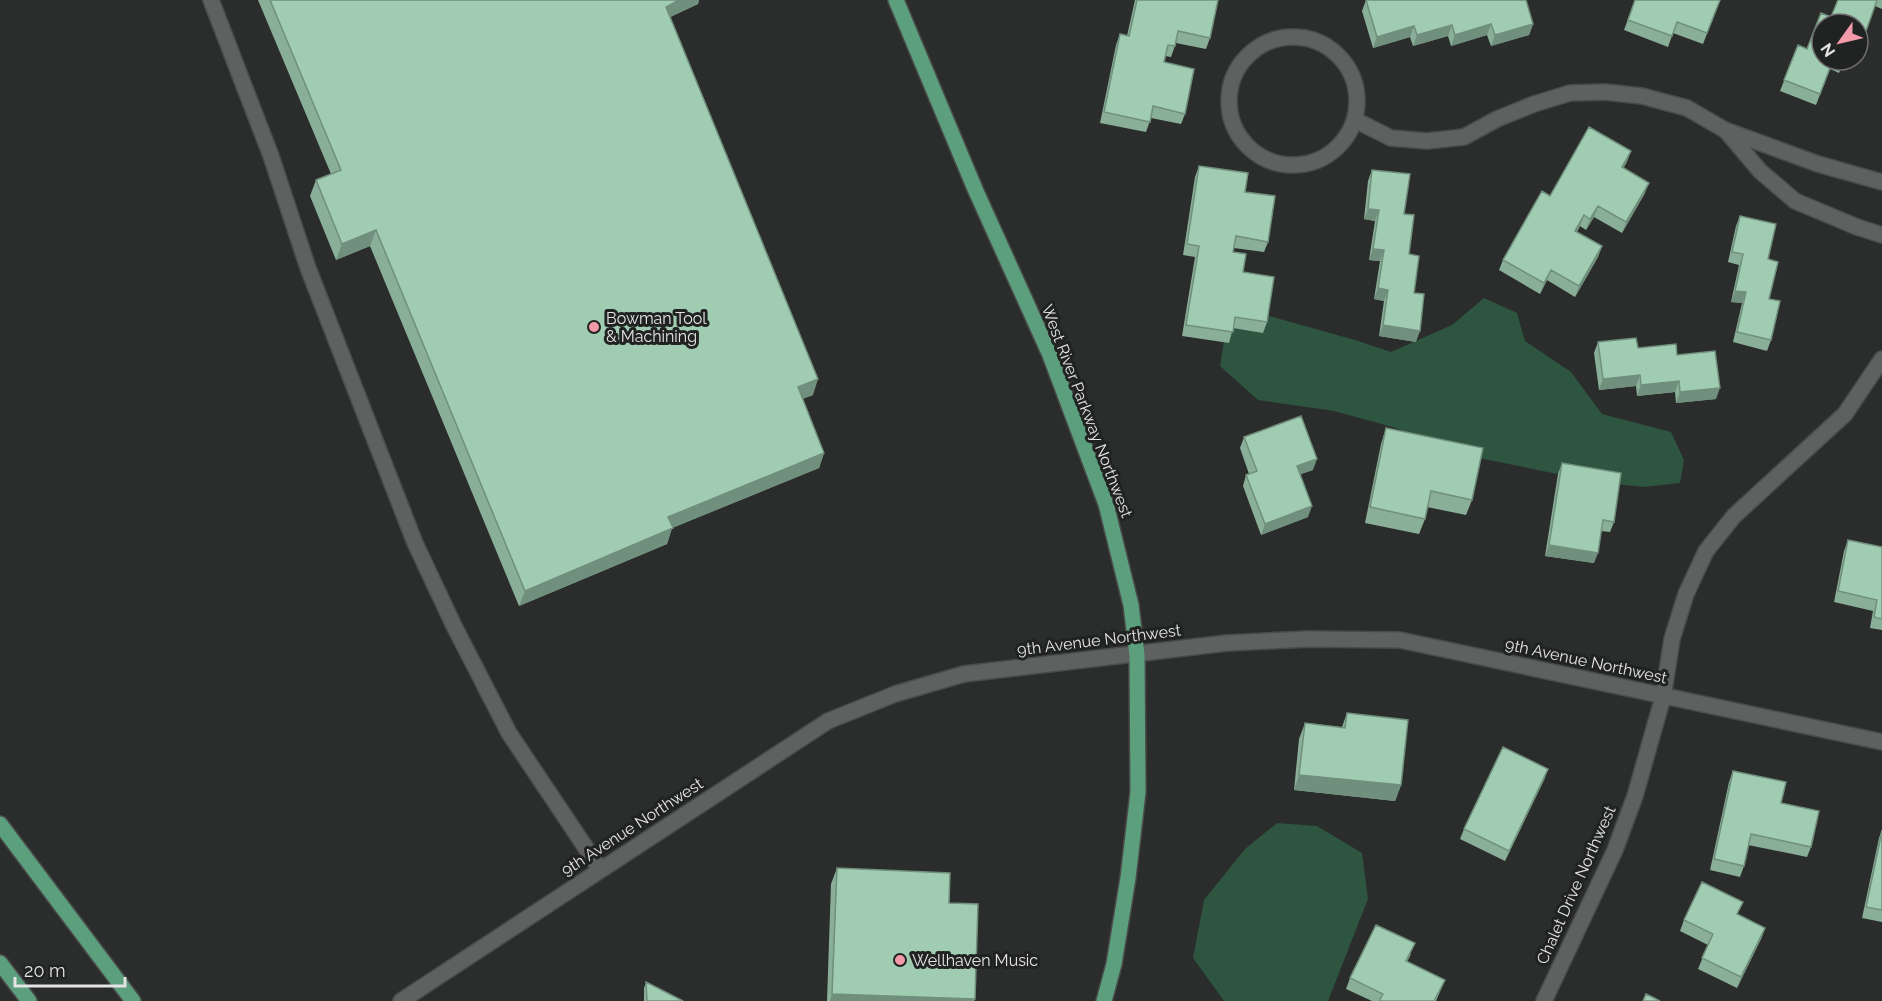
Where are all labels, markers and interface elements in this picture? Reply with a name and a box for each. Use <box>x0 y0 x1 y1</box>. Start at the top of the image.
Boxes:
north arrow <box>1810 12 1870 72</box>
text: N <box>1817 40 1839 60</box>
street label: West River Parkway Northwest <box>1038 302 1137 521</box>
place label: Bowman Tool & Machining <box>606 309 707 346</box>
marker: Bowman Tool & Machining <box>587 320 601 334</box>
street label: 9th Avenue Northwest <box>1016 620 1183 659</box>
street label: 9th Avenue Northwest <box>1503 635 1669 688</box>
street label: 9th Avenue Northwest <box>558 774 707 880</box>
street label: Chalet Drive Northwest <box>1532 802 1620 967</box>
scale bar <box>15 950 124 988</box>
place label: Wellhaven Music <box>912 951 1038 970</box>
marker: Wellhaven Music <box>893 953 907 967</box>
text: 20 m <box>24 960 66 981</box>

